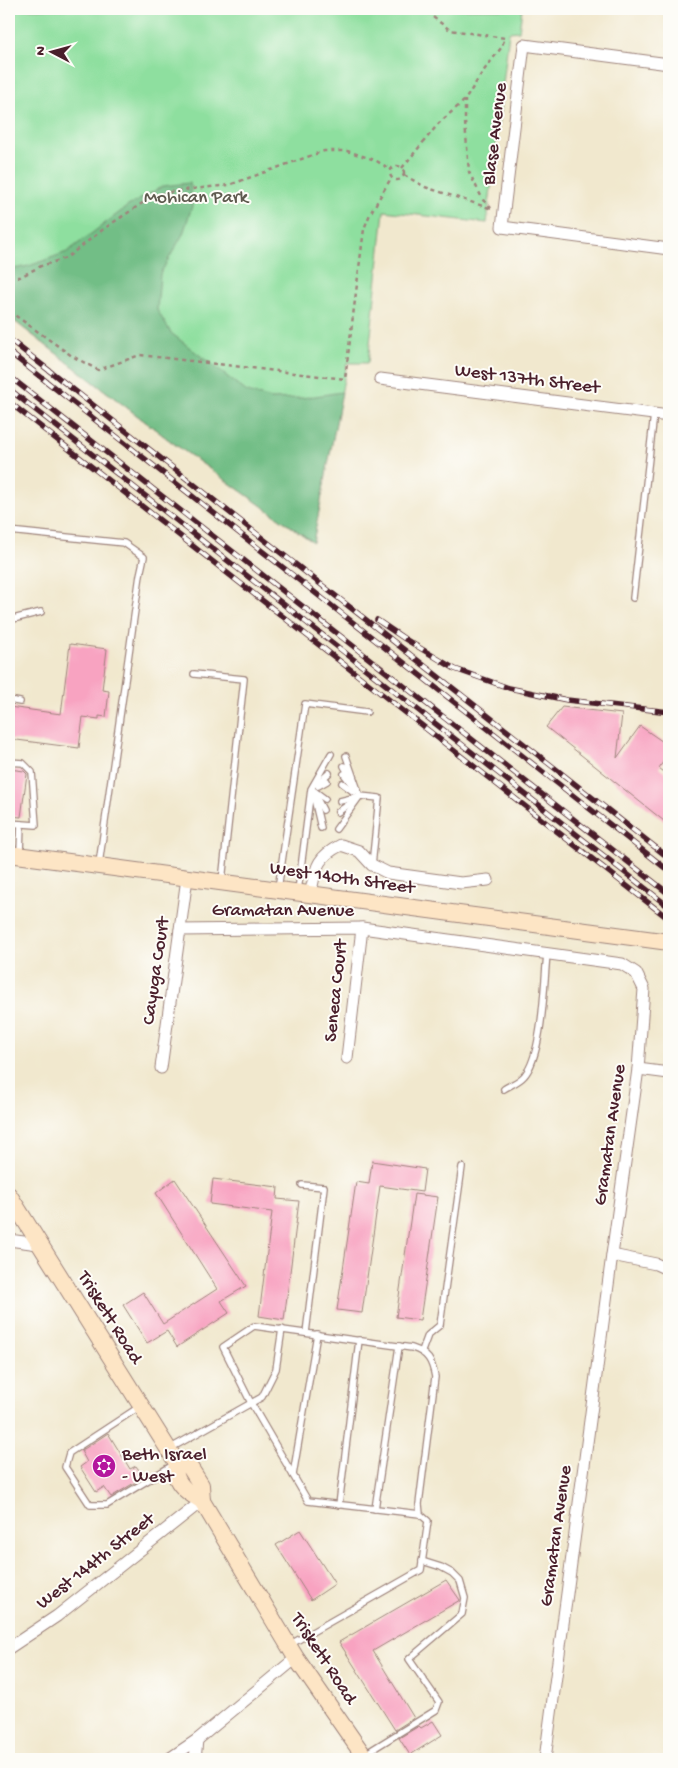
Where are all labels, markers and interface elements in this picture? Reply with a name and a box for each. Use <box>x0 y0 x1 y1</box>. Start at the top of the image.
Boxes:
north arrow <box>28 28 78 78</box>
text: N <box>33 45 50 56</box>
street label: Blase Avenue <box>478 81 514 187</box>
park label: Mohican Park <box>144 187 250 210</box>
street label: West 137th Street <box>453 360 603 401</box>
street label: West 140th Street <box>268 857 418 901</box>
street label: Gramatan Avenue <box>212 900 354 923</box>
street label: Cayuga Court <box>138 913 176 1026</box>
street label: Seneca Court <box>320 937 354 1043</box>
street label: Gramatan Avenue <box>590 1063 632 1207</box>
street label: Triskett Road <box>71 1267 148 1370</box>
place label: Beth Israel - West <box>121 1444 207 1489</box>
synagogue icon: Beth Israel - West <box>91 1453 117 1479</box>
street label: Gramatan Avenue <box>536 1464 578 1608</box>
street label: West 144th Street <box>32 1507 162 1615</box>
street label: Triskett Road <box>284 1608 362 1711</box>

